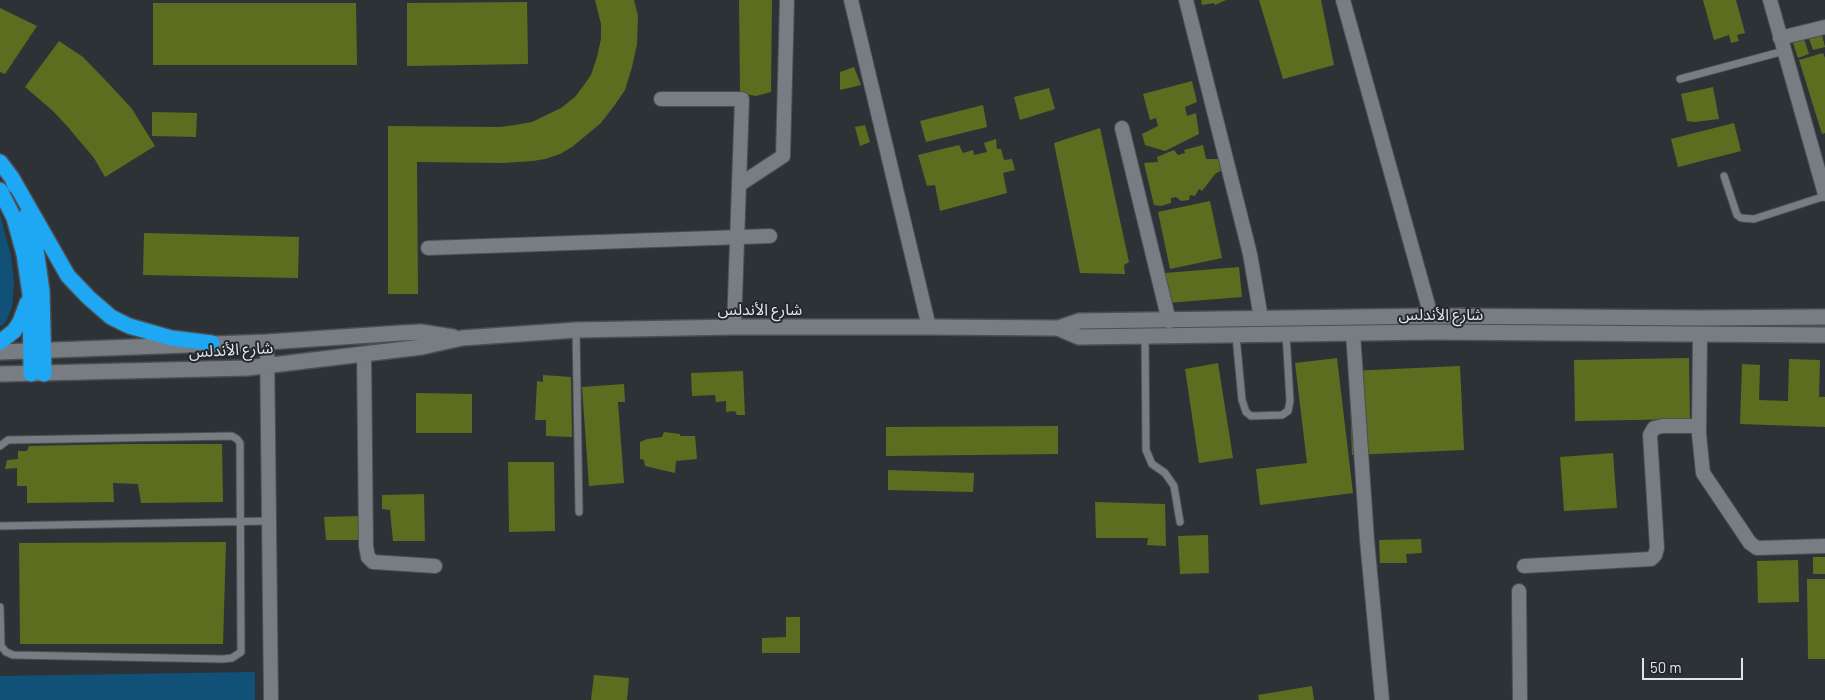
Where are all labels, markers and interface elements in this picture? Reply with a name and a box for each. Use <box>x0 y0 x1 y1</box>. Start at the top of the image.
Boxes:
street label: شارع الأندلس <box>718 300 802 320</box>
street label: شارع الأندلس <box>1399 305 1483 325</box>
street label: شارع الأندلس <box>188 338 274 362</box>
scale bar <box>1645 648 1746 680</box>
text: 50 m <box>1650 658 1682 676</box>

